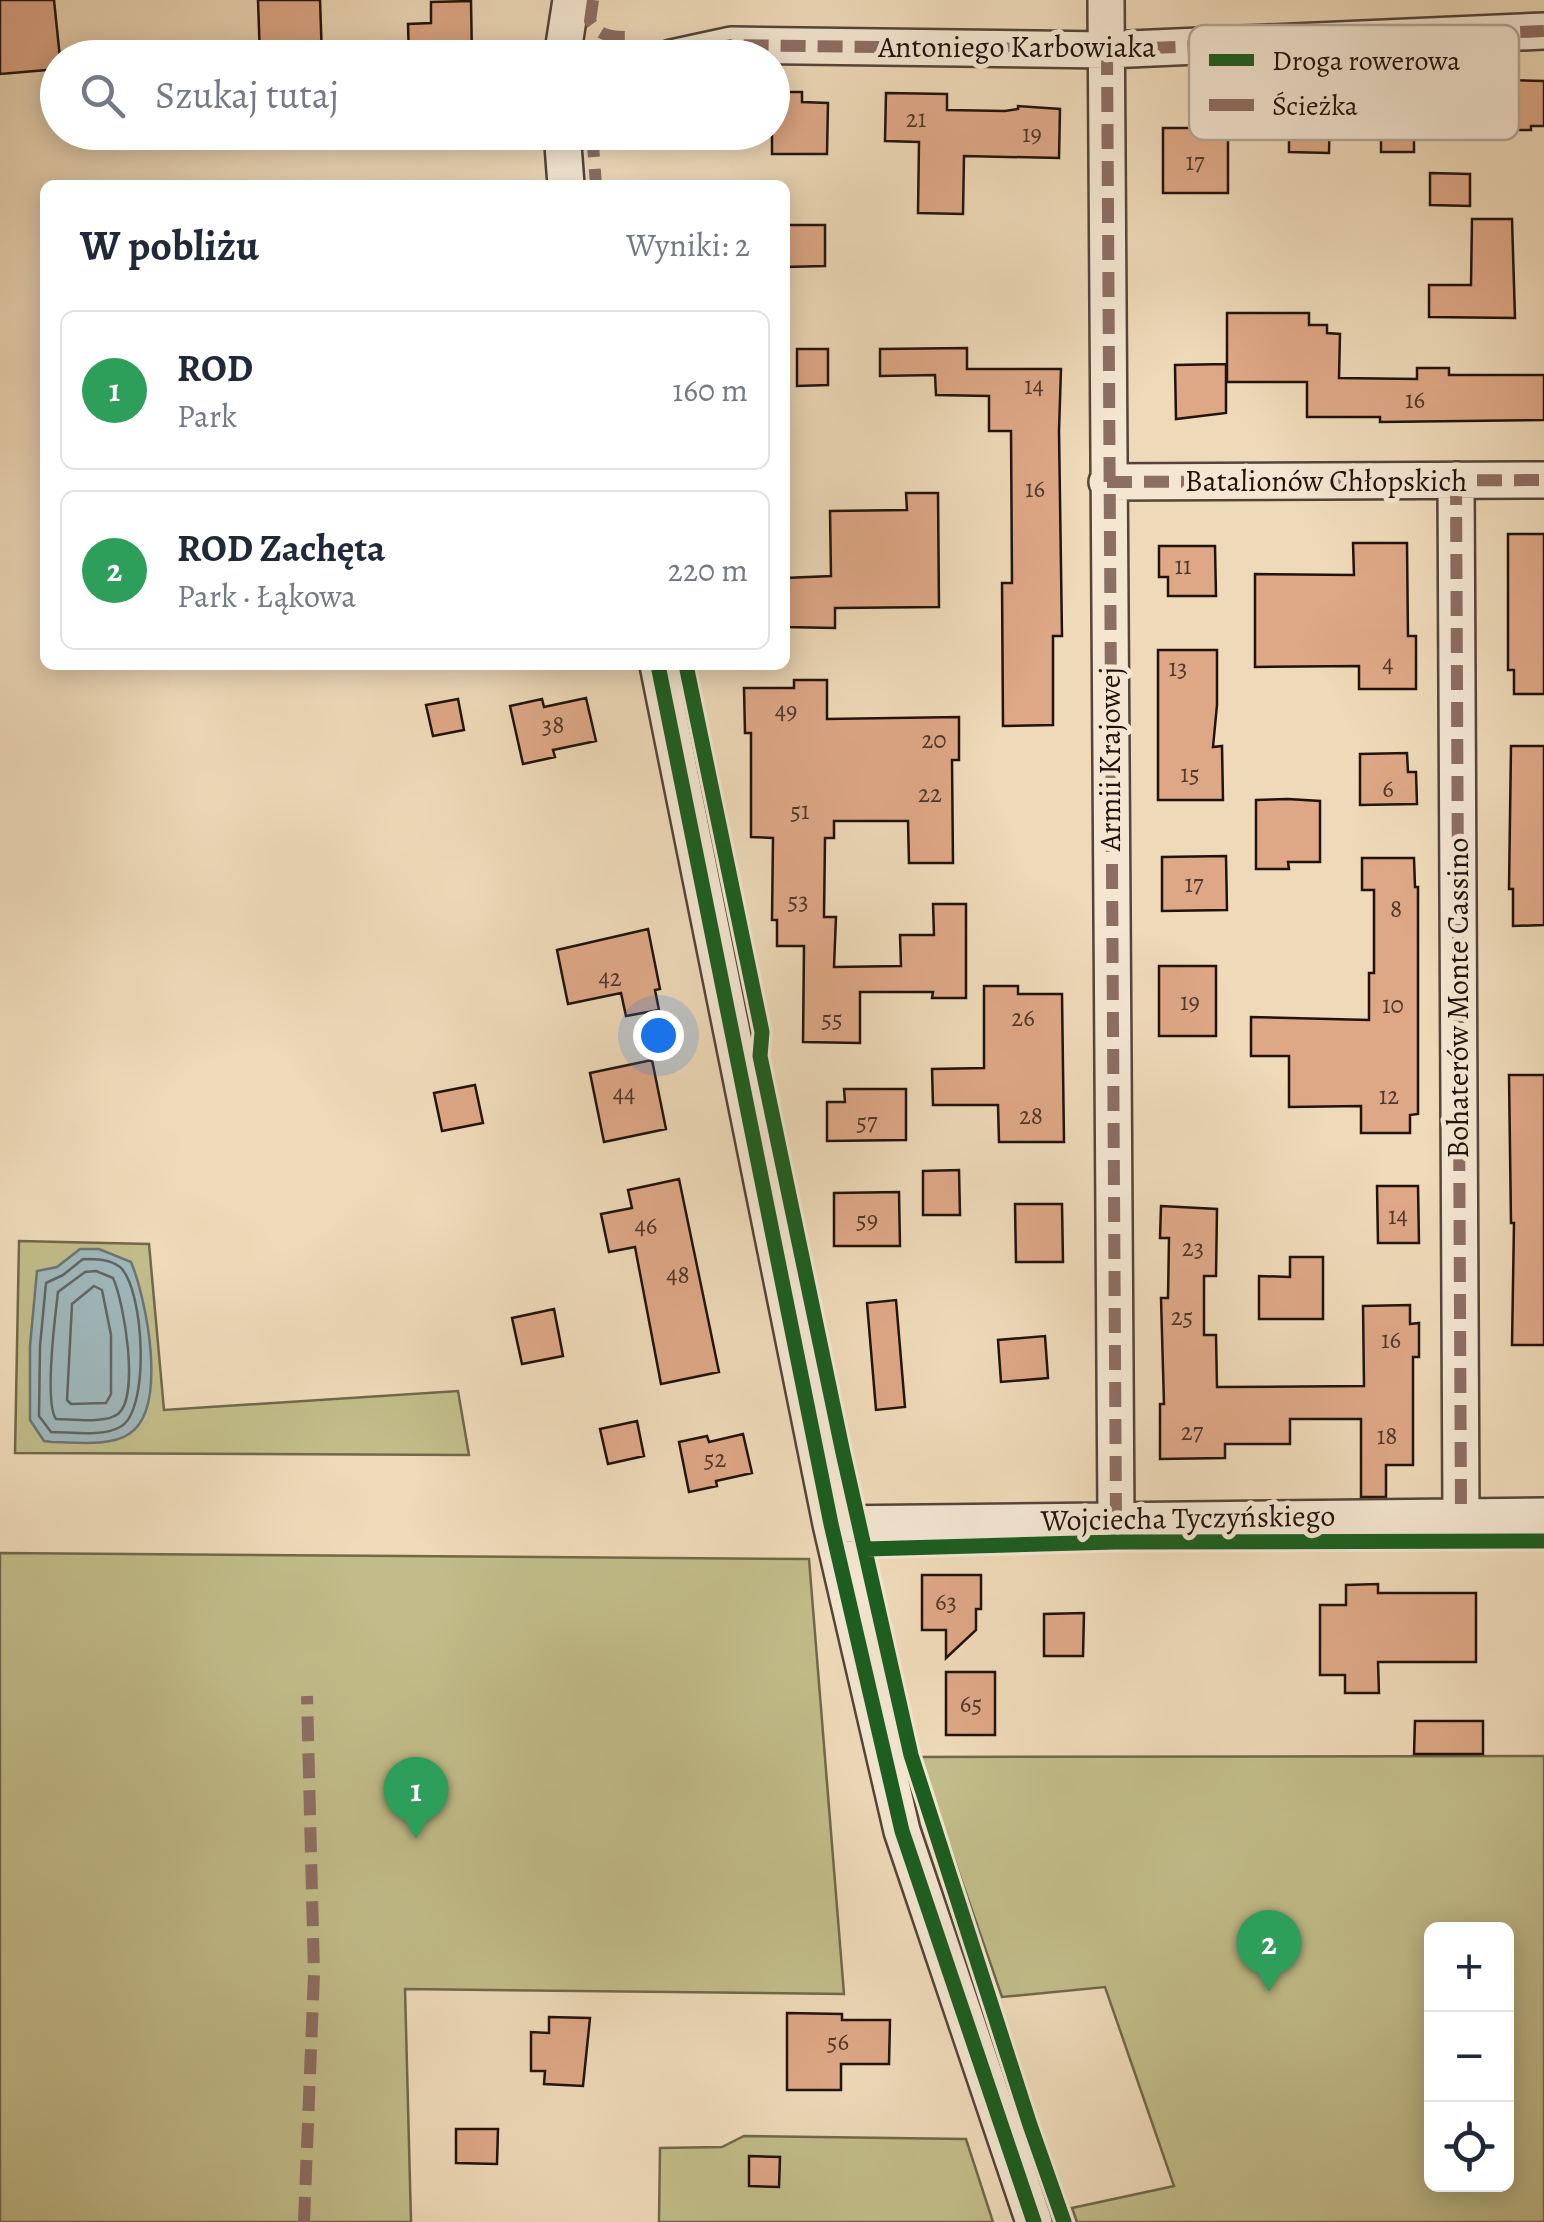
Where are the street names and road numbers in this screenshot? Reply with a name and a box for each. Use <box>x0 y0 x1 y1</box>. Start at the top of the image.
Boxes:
street label: Antoniego Karbowiaka <box>877 27 1156 67</box>
street label: Batalionów Chłopskich <box>1185 461 1467 501</box>
street label: Armii Krajowej <box>1090 667 1130 852</box>
street label: Bohaterów Monte Cassino <box>1438 838 1478 1158</box>
street label: Wojciecha Tyczyńskiego <box>1039 1495 1336 1541</box>

